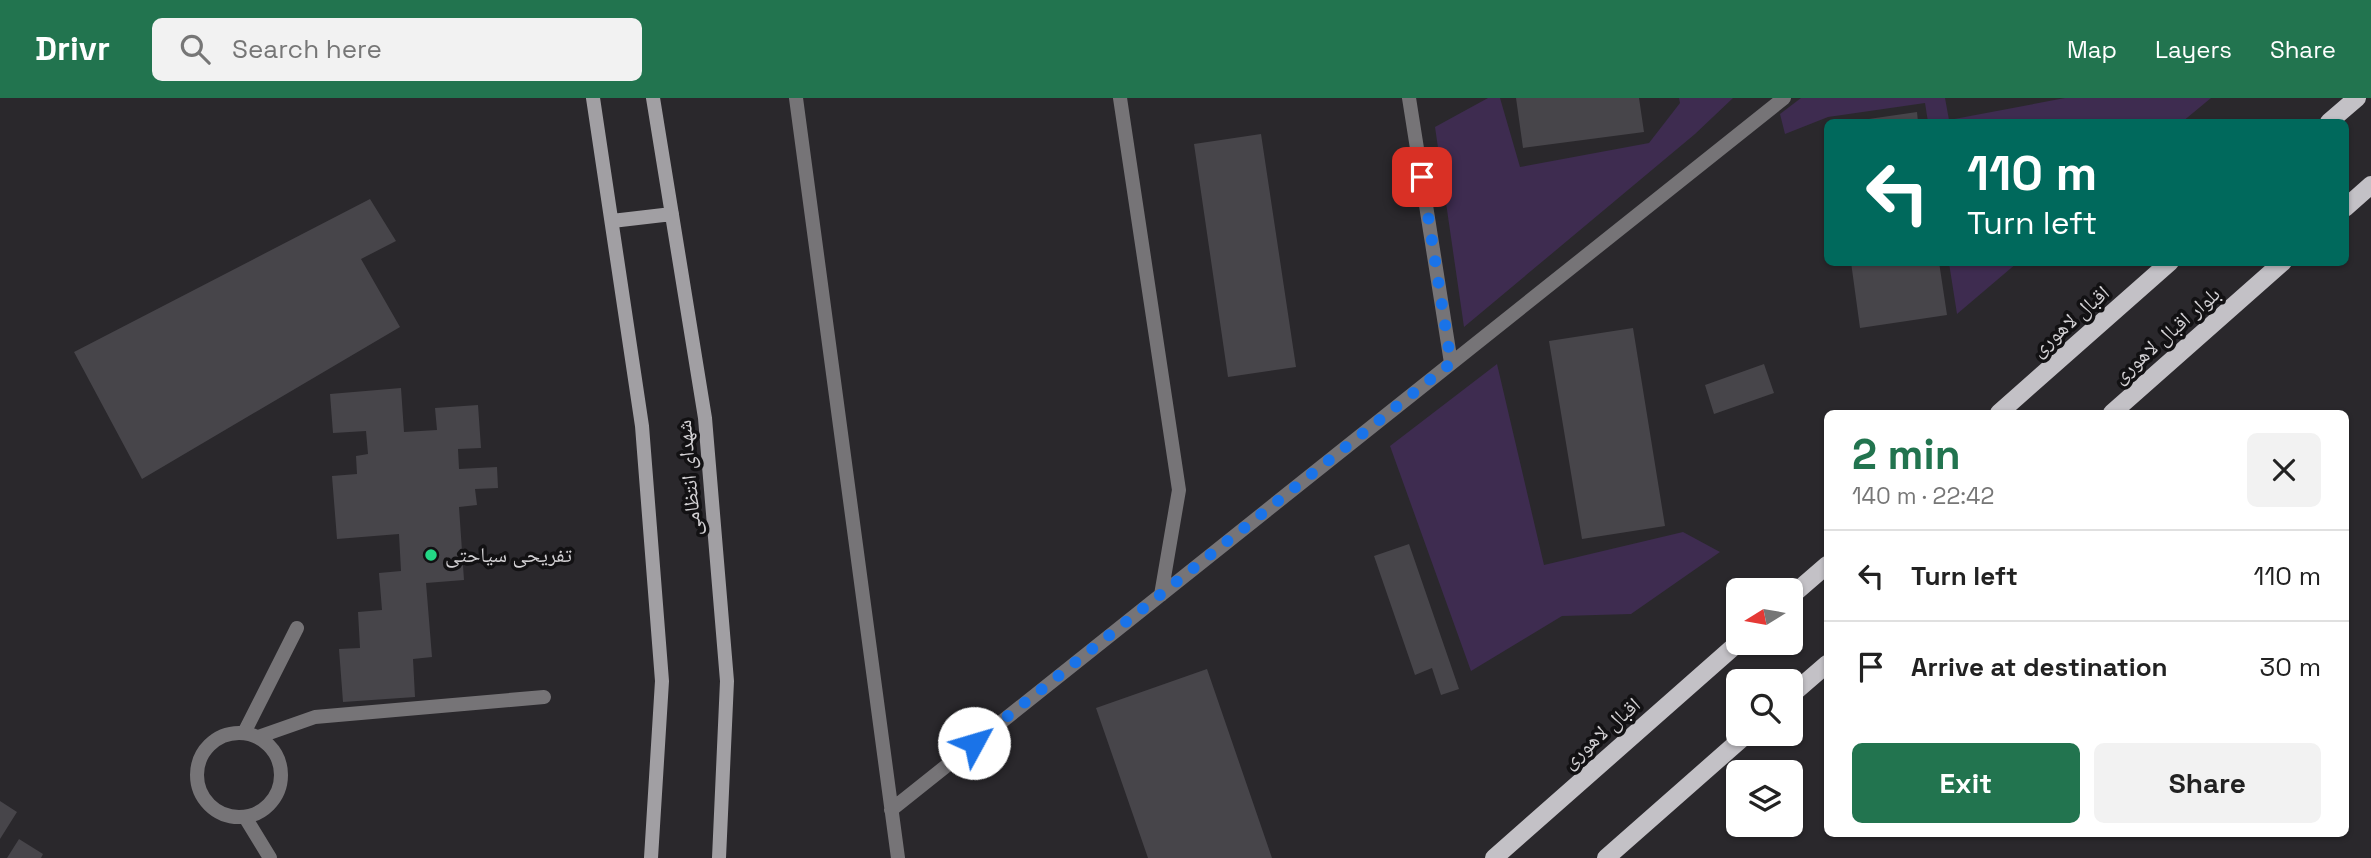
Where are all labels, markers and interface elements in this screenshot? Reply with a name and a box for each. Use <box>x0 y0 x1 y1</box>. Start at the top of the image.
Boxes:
search box <box>152 18 642 81</box>
text: Drivr <box>35 28 110 70</box>
icon: search <box>176 30 214 68</box>
text: Search here <box>232 32 382 66</box>
text: Map <box>2067 34 2117 65</box>
text: Layers <box>2155 34 2232 65</box>
text: Share <box>2270 34 2336 65</box>
text: 110 m <box>1967 142 2097 204</box>
pin <box>1392 147 1452 207</box>
icon: left <box>1852 147 1943 238</box>
icon: arrive <box>1403 158 1441 196</box>
text: Turn left <box>1967 203 2097 243</box>
street label: اقبال لاهوری <box>2025 279 2115 362</box>
street label: بلوار اقبال لاهوری <box>2106 280 2225 389</box>
street label: شهدای انتظامی <box>670 419 707 537</box>
text: 2 min <box>1852 428 1961 481</box>
button: close <box>2247 433 2321 507</box>
text: 140 m · 22:42 <box>1852 481 1994 511</box>
place label: تفریحی سیاحتی <box>445 541 572 568</box>
marker: تفریحی سیاحتی <box>423 547 439 563</box>
icon: left <box>1852 557 1890 595</box>
text: Turn left <box>1911 559 2018 593</box>
text: 110 m <box>2254 559 2321 593</box>
north arrow <box>1726 578 1802 654</box>
map controls <box>1726 578 1803 837</box>
icon: arrive <box>1852 648 1890 686</box>
text: Arrive at destination <box>1911 650 2168 684</box>
text: 30 m <box>2260 650 2321 684</box>
button: search <box>1726 669 1803 746</box>
street label: اقبال لاهوری <box>1556 691 1646 774</box>
position arrow <box>937 706 1011 780</box>
button: Exit <box>1852 743 2080 823</box>
button: Share <box>2094 743 2321 823</box>
button: layers <box>1726 760 1803 837</box>

